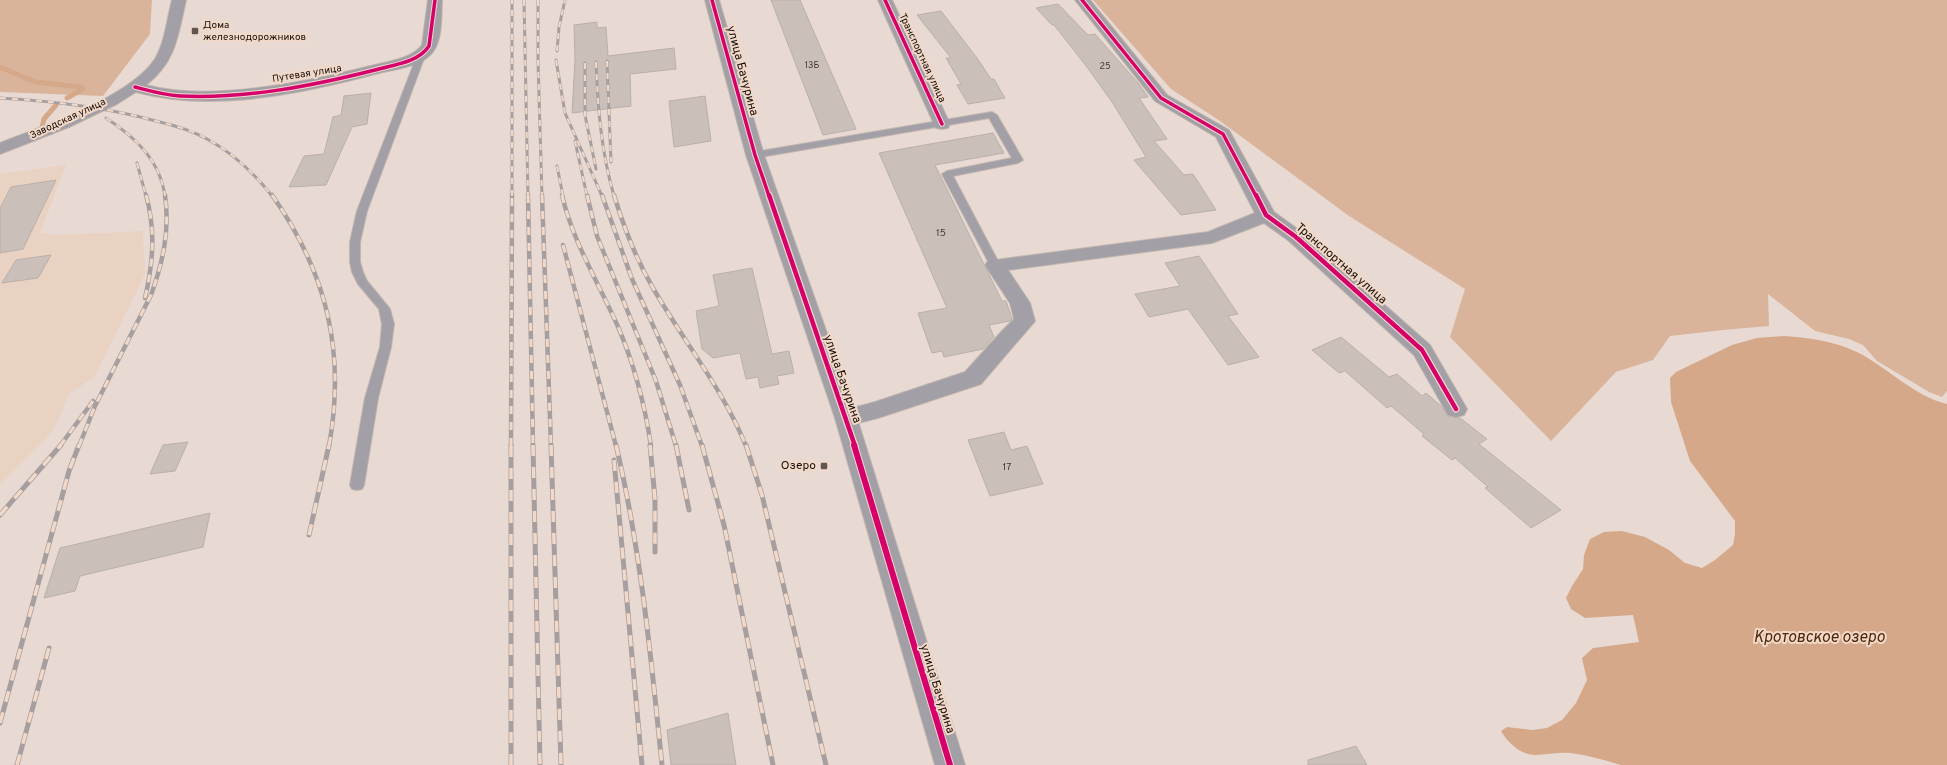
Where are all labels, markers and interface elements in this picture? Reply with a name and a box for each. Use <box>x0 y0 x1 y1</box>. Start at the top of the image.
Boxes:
street label: Транспортная улица <box>896 11 948 105</box>
place label: Дома железнодорожников <box>203 19 306 44</box>
street label: улица Бачурина <box>722 24 762 118</box>
marker: Дома железнодорожников <box>190 26 200 36</box>
house number: 13Б <box>805 60 819 71</box>
house number: 25 <box>1099 61 1111 72</box>
street label: Путевая улица <box>271 62 343 86</box>
street label: Заводская улица <box>28 96 108 142</box>
street label: Транспортная улица <box>1292 220 1390 308</box>
house number: 15 <box>936 227 946 240</box>
street label: улица Бачурина <box>819 333 865 425</box>
place label: Озеро <box>781 458 816 474</box>
marker: Озеро <box>819 461 829 471</box>
house number: 17 <box>1003 461 1011 474</box>
water label: Кротовское озеро <box>1753 628 1885 648</box>
street label: улица Бачурина <box>916 642 958 736</box>

